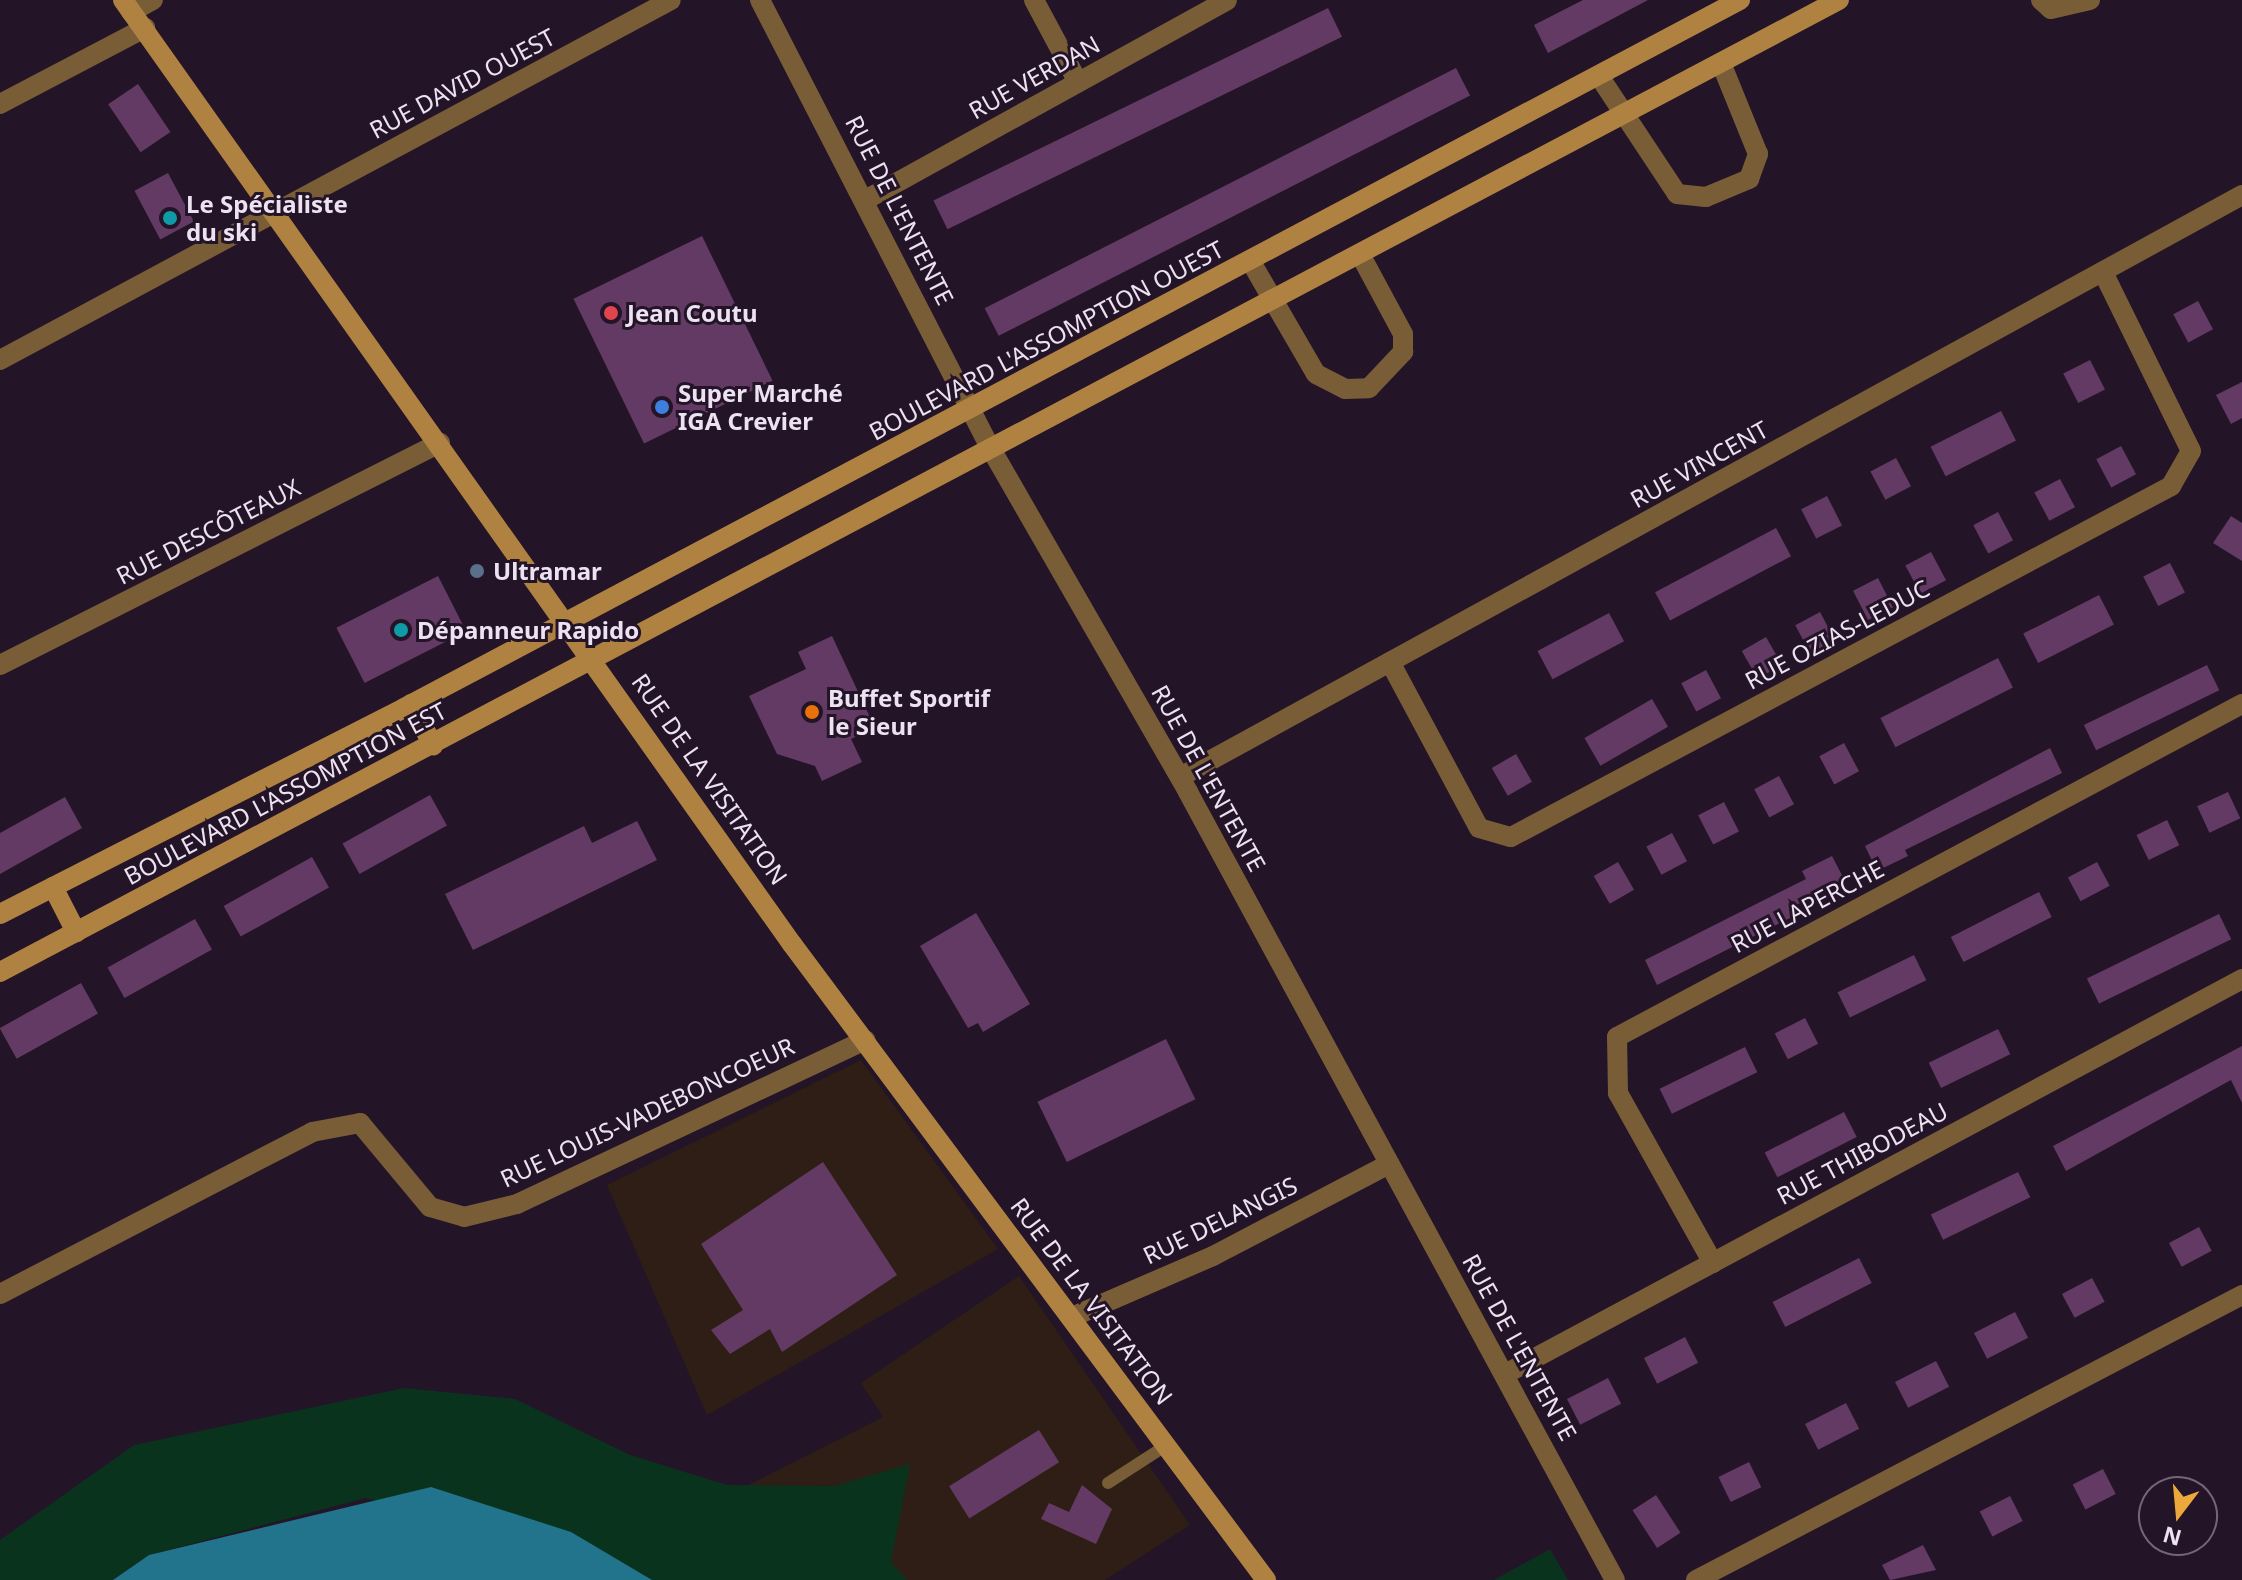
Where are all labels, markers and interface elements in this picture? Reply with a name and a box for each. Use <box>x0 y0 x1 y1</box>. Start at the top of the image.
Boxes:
street label: RUE DAVID OUEST <box>364 22 560 144</box>
street label: RUE VERDAN <box>963 29 1105 125</box>
street label: RUE DE L'ENTENTE <box>840 111 960 309</box>
place label: Le Spécialiste du ski <box>186 190 348 246</box>
marker: Le Spécialiste du ski <box>161 209 179 227</box>
street label: BOULEVARD L'ASSOMPTION OUEST <box>864 234 1228 446</box>
place label: Jean Coutu <box>627 299 758 327</box>
marker: Jean Coutu <box>602 304 620 322</box>
place label: Super Marché IGA Crevier <box>678 379 843 435</box>
marker: Super Marché IGA Crevier <box>653 398 671 416</box>
street label: RUE VINCENT <box>1625 414 1773 514</box>
street label: RUE DESCÔTEAUX <box>111 472 305 590</box>
place label: Ultramar <box>493 557 602 585</box>
marker: Ultramar <box>468 562 486 580</box>
street label: RUE OZIAS-LEDUC <box>1740 573 1934 695</box>
place label: Dépanneur Rapido <box>417 616 639 644</box>
marker: Dépanneur Rapido <box>392 621 410 639</box>
street label: RUE DE LA VISITATION <box>626 668 794 890</box>
street label: RUE DE L'ENTENTE <box>1146 680 1272 876</box>
place label: Buffet Sportif le Sieur <box>828 684 990 740</box>
street label: BOULEVARD L'ASSOMPTION EST <box>119 696 451 890</box>
marker: Buffet Sportif le Sieur <box>803 703 821 721</box>
street label: RUE LAPERCHE <box>1726 854 1888 958</box>
street label: RUE LOUIS-VADEBONCOEUR <box>495 1031 799 1193</box>
street label: RUE THIBODEAU <box>1772 1096 1952 1210</box>
street label: RUE DELANGIS <box>1138 1170 1302 1270</box>
street label: RUE DE LA VISITATION <box>1005 1192 1179 1410</box>
street label: RUE DE L'ENTENTE <box>1457 1249 1583 1445</box>
north arrow <box>2138 1476 2218 1556</box>
text: N <box>2159 1520 2185 1554</box>

